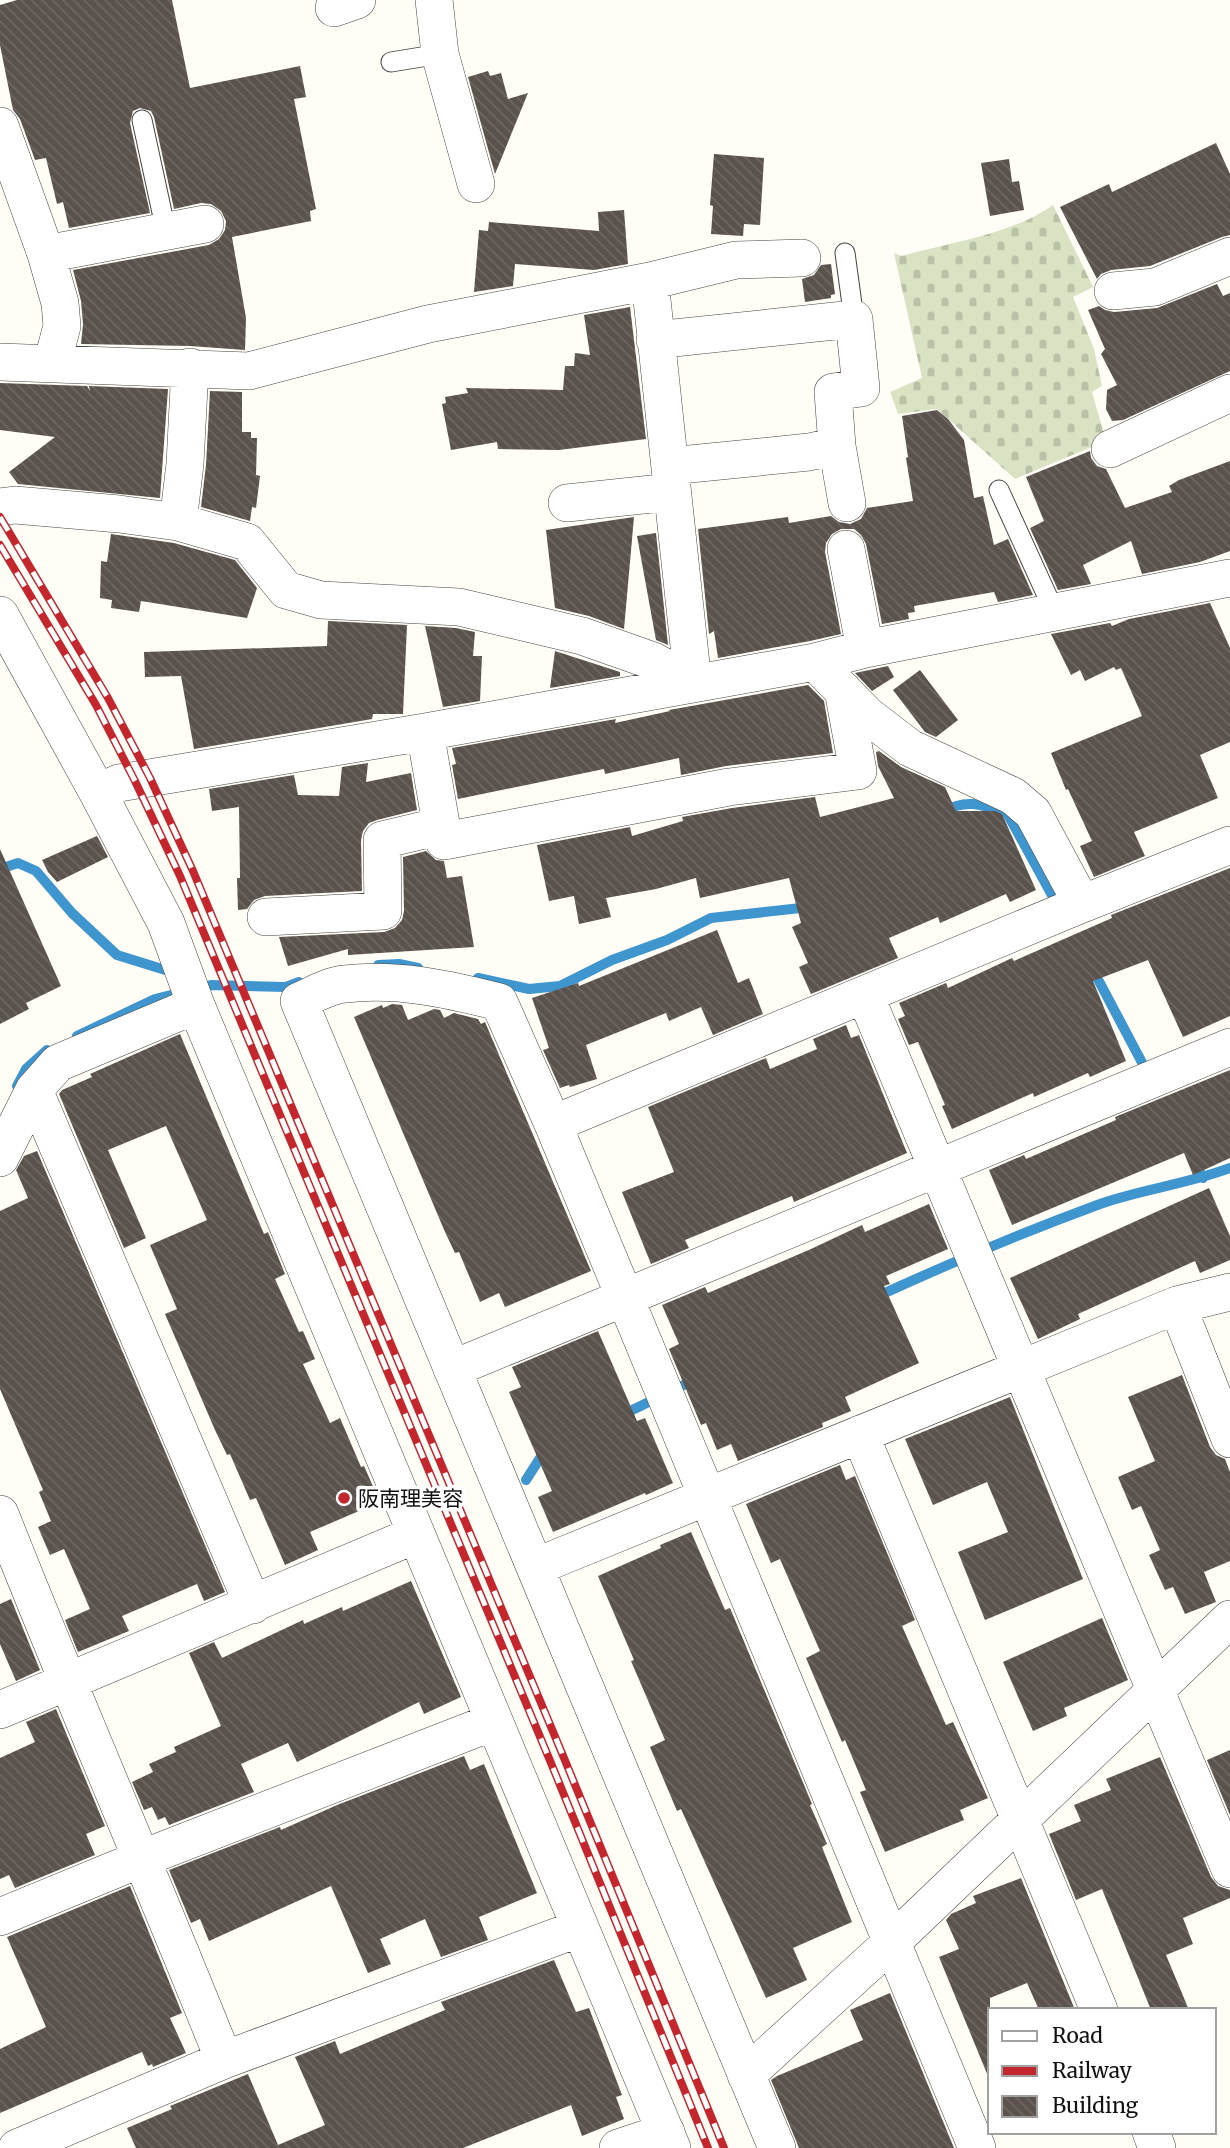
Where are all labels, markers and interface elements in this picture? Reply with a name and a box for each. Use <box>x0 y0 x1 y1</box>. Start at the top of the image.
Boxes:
place label: 阪南理美容 <box>358 1485 463 1512</box>
marker: 阪南理美容 <box>336 1490 352 1506</box>
legend <box>988 2008 1216 2134</box>
text: Road <box>1052 2022 1103 2049</box>
text: Railway <box>1052 2057 1133 2084</box>
text: Building <box>1052 2092 1139 2119</box>

